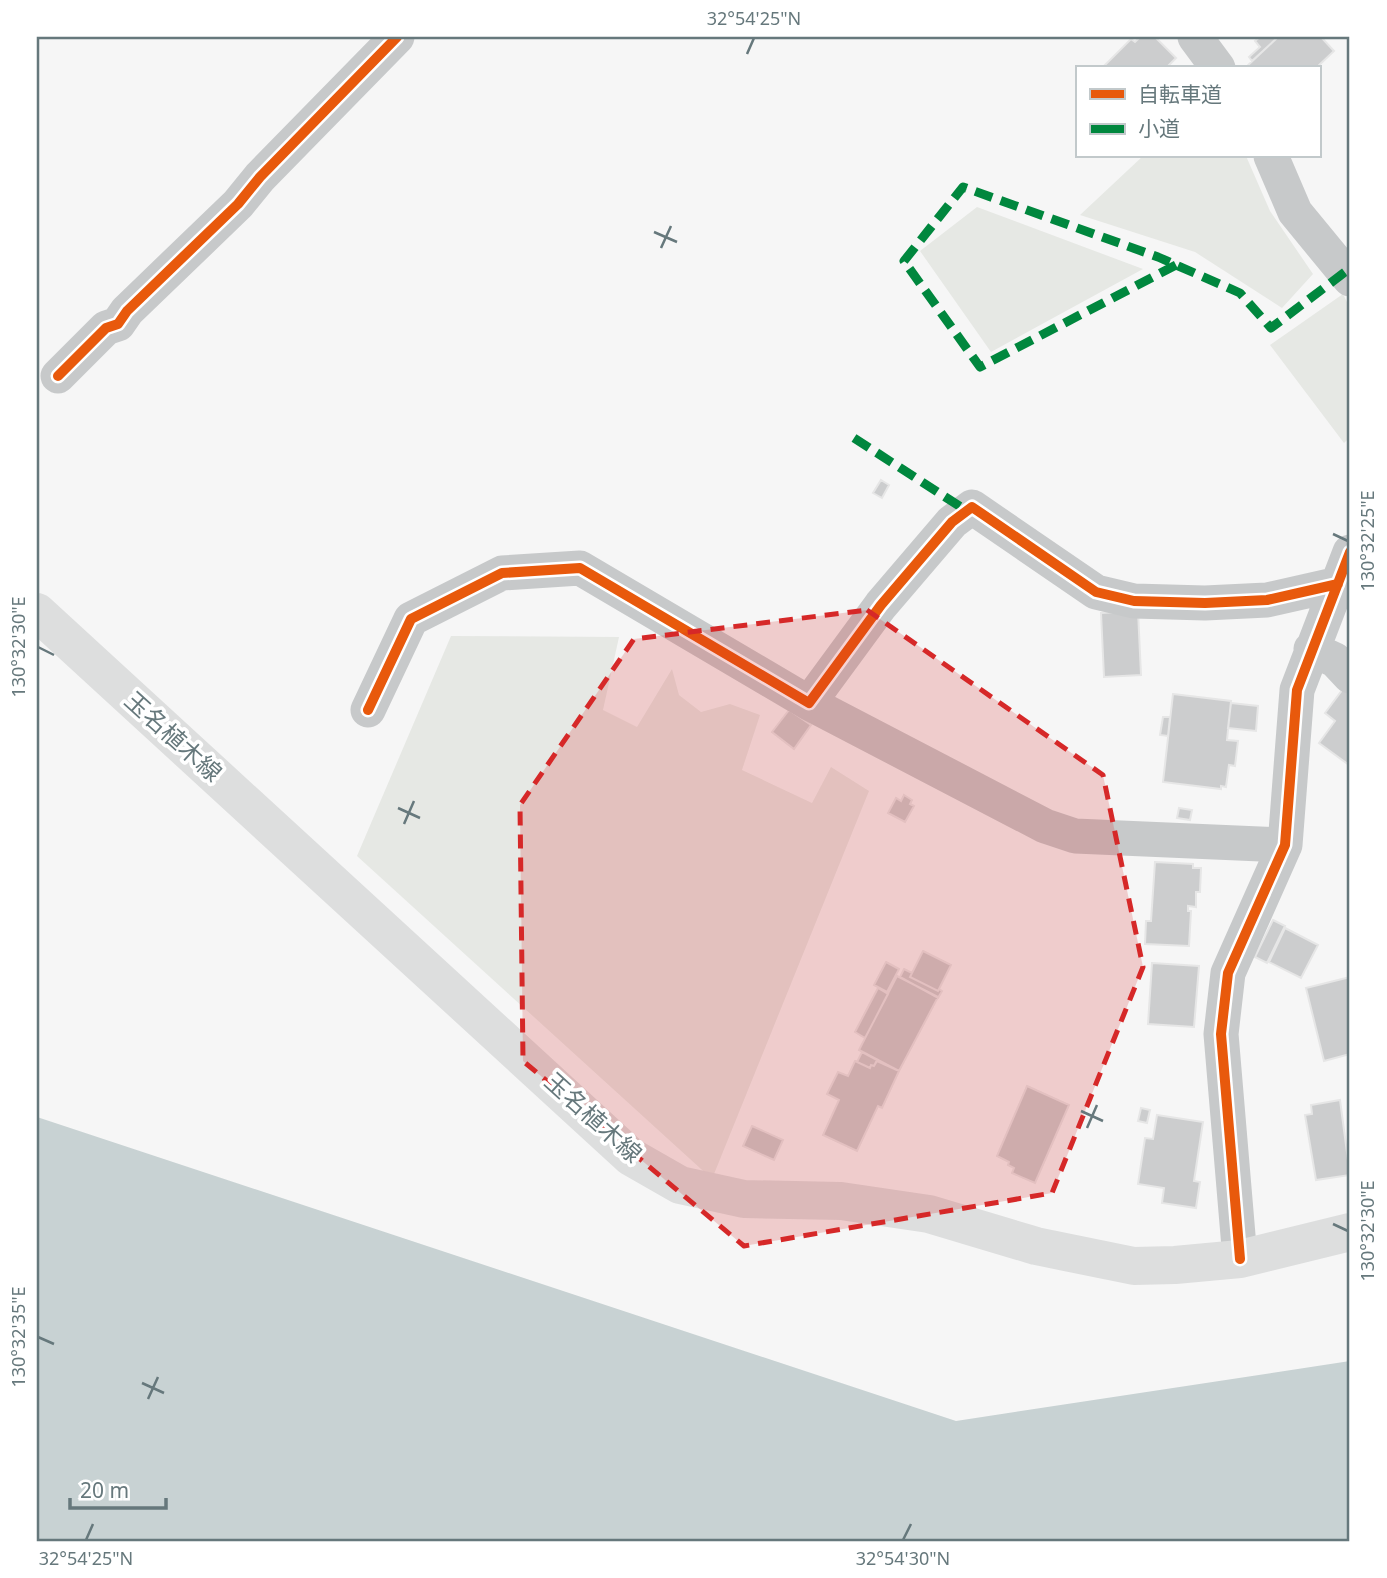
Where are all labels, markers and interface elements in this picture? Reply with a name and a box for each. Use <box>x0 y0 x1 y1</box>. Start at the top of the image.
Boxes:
text: 32°54'25"N <box>707 6 801 30</box>
legend <box>1076 66 1320 158</box>
text: 自転車道 <box>1138 80 1222 108</box>
text: 小道 <box>1138 114 1180 142</box>
text: 130°32'25"E <box>1355 490 1379 592</box>
text: 130°32'30"E <box>6 596 30 698</box>
street label: 玉名植木線 <box>118 683 230 788</box>
street label: 玉名植木線 <box>538 1064 650 1169</box>
text: 130°32'30"E <box>1355 1180 1379 1282</box>
text: 130°32'35"E <box>6 1286 30 1388</box>
scale bar <box>70 1466 166 1510</box>
text: 20 m <box>80 1476 129 1504</box>
text: 32°54'25"N <box>39 1546 133 1570</box>
text: 32°54'30"N <box>856 1546 950 1570</box>

